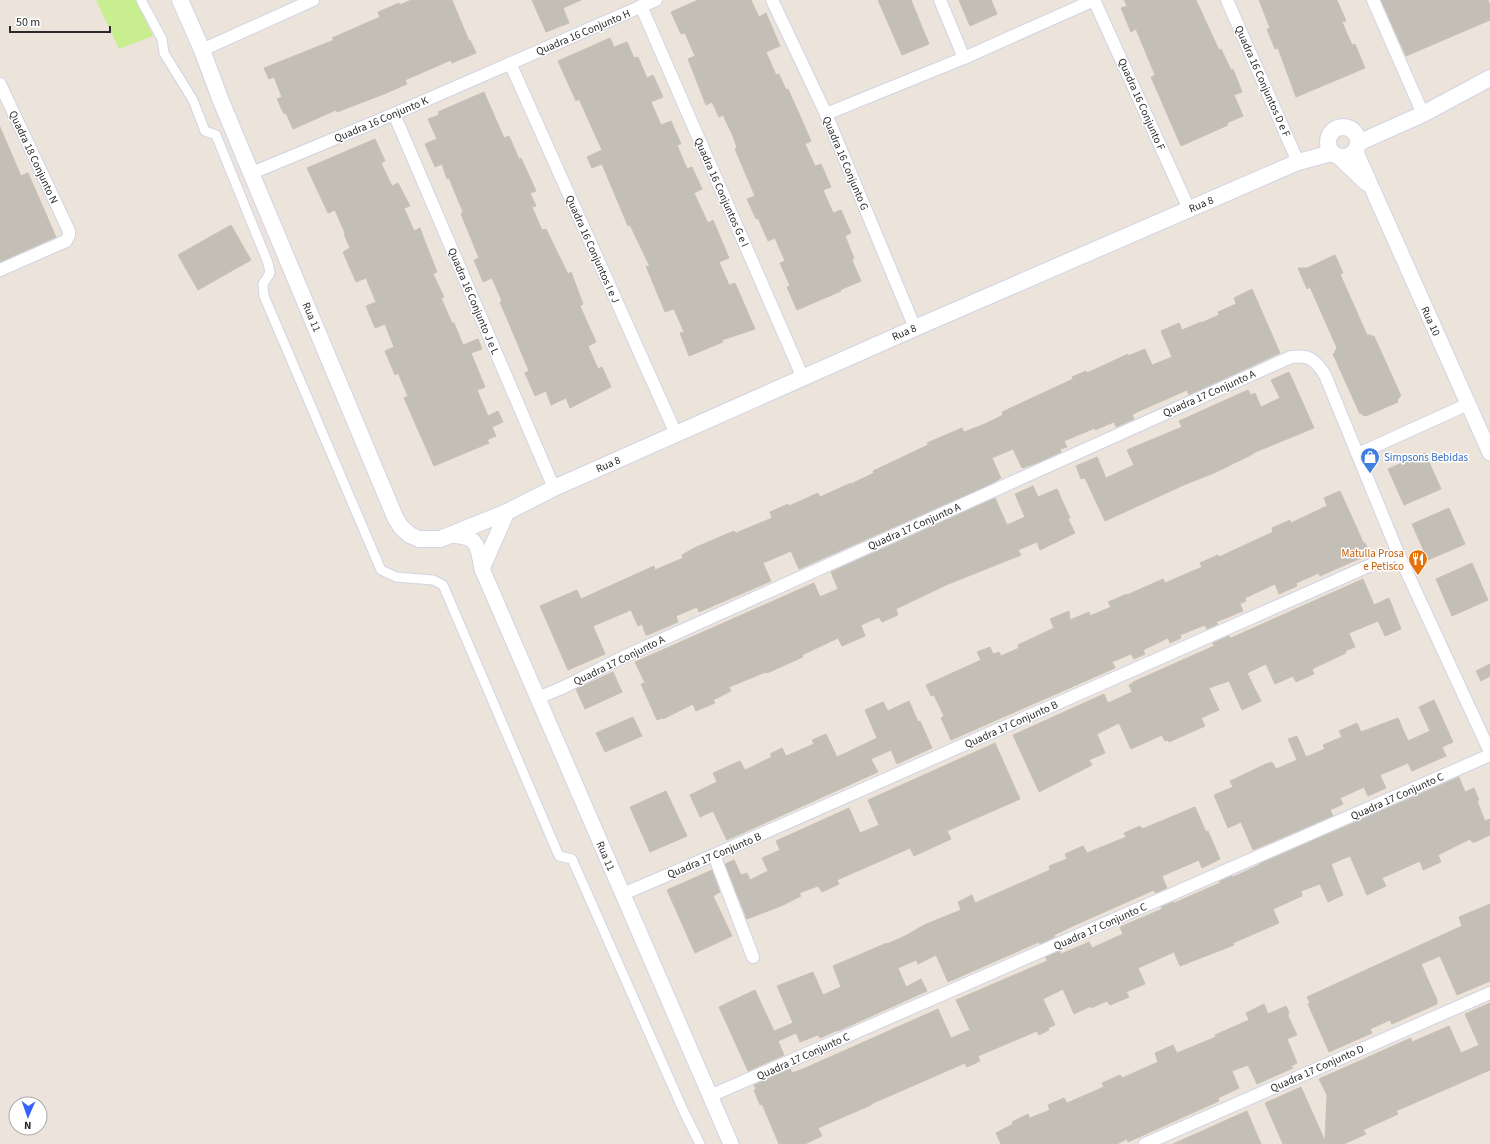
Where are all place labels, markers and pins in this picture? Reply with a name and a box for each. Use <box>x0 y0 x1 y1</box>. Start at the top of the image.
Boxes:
shop icon: Simpsons Bebidas <box>1359 446 1381 474</box>
place label: Simpsons Bebidas <box>1384 450 1469 465</box>
place label: Matulla Prosa e Petisco <box>1342 546 1404 574</box>
restaurant icon: Matulla Prosa e Petisco <box>1407 548 1429 576</box>

